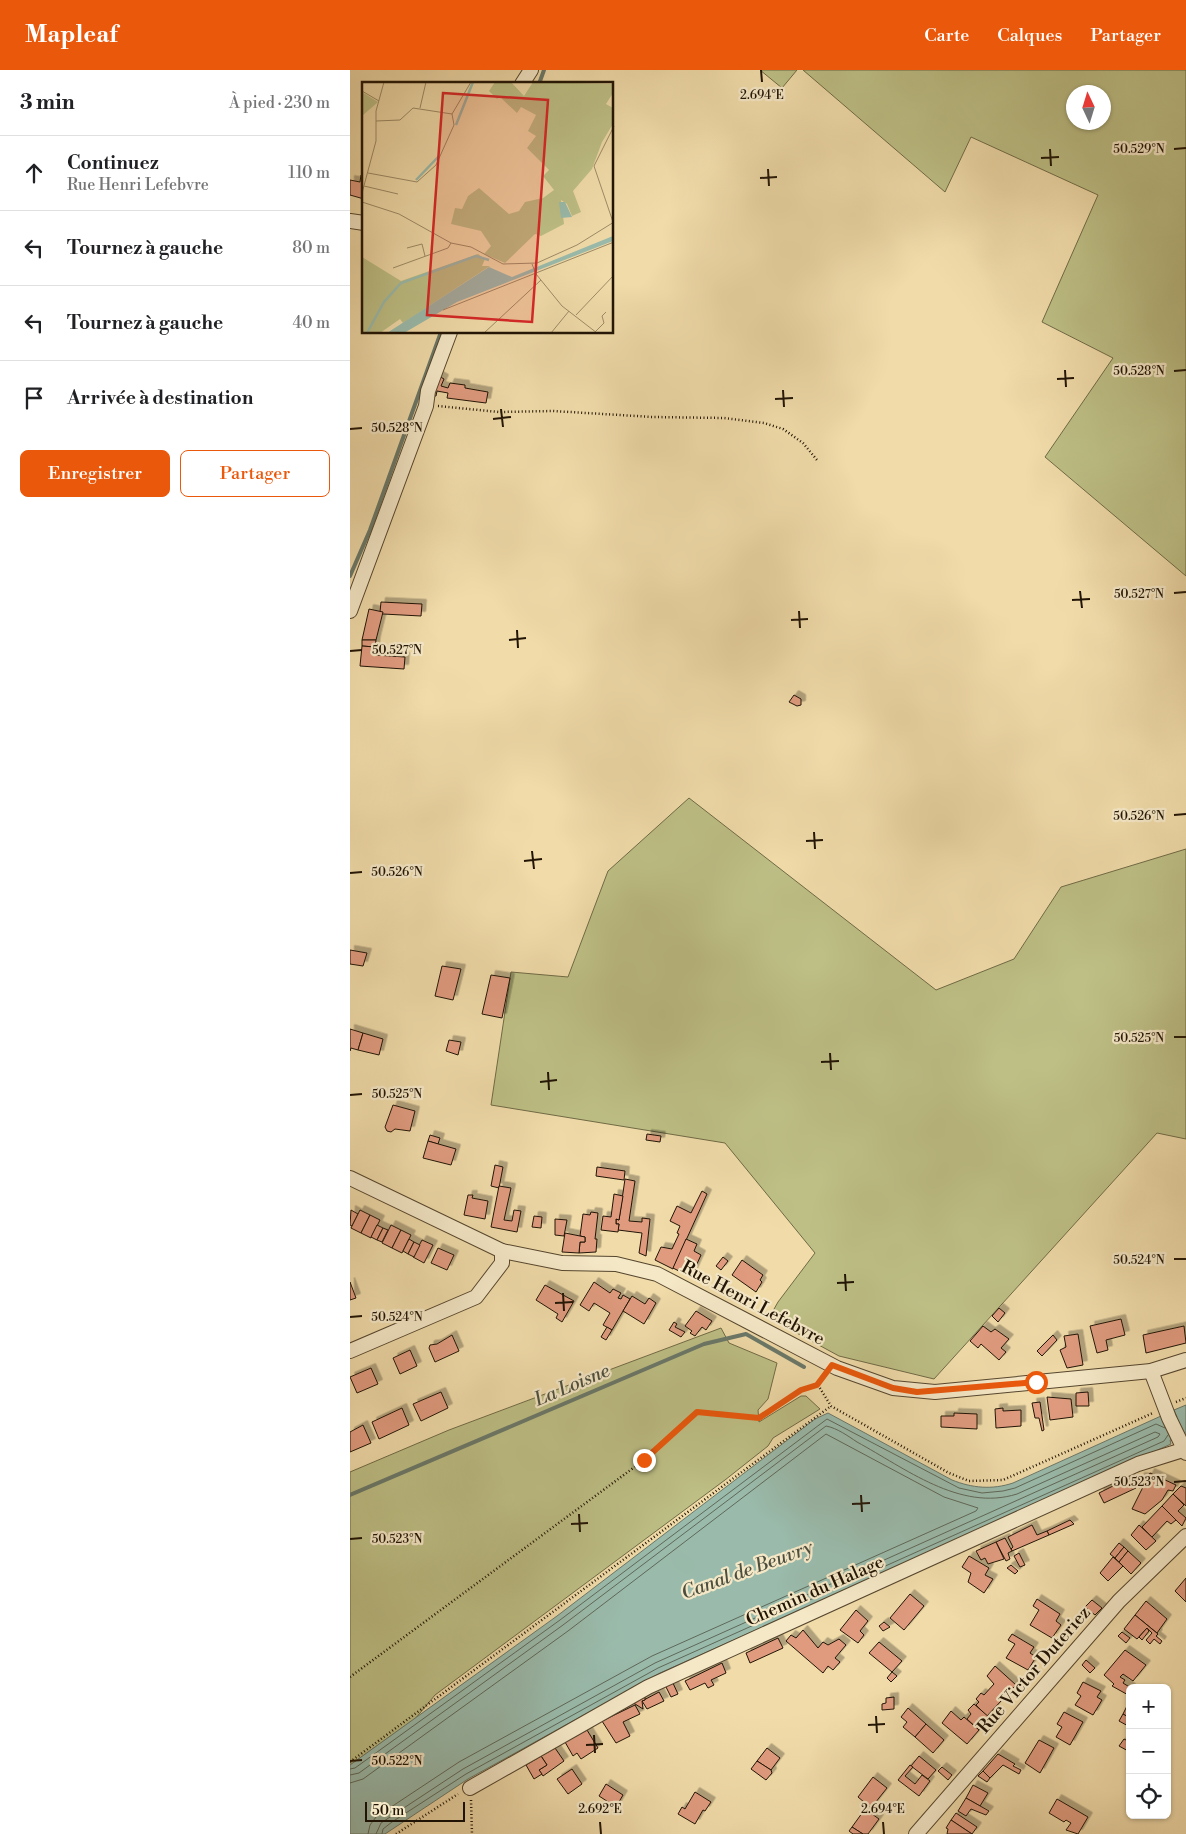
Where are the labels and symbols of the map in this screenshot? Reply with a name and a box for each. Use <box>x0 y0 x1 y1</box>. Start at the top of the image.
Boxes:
inset map <box>362 82 614 334</box>
north arrow <box>1066 85 1111 130</box>
text: 2.694°E <box>740 88 784 103</box>
text: 50.529°N <box>1113 142 1165 157</box>
text: 50.528°N <box>1113 364 1165 379</box>
text: 50.528°N <box>371 421 423 436</box>
text: 50.527°N <box>1114 587 1164 602</box>
text: 50.527°N <box>372 643 422 658</box>
text: 50.526°N <box>1113 809 1165 824</box>
text: 50.526°N <box>371 865 423 880</box>
text: 50.525°N <box>1114 1031 1164 1046</box>
text: 50.525°N <box>372 1087 422 1102</box>
text: 50.524°N <box>1113 1253 1165 1268</box>
street label: Rue Henri Lefebvre <box>677 1255 829 1351</box>
text: 50.524°N <box>371 1310 423 1325</box>
water label: La Loisne <box>530 1358 613 1412</box>
route start <box>1025 1371 1048 1394</box>
route end <box>633 1449 656 1472</box>
text: 50.523°N <box>1114 1475 1164 1490</box>
text: 50.523°N <box>372 1532 422 1547</box>
water label: Canal de Beuvry <box>678 1535 817 1605</box>
street label: Chemin du Halage <box>742 1550 888 1632</box>
street label: Rue Victor Duteriez <box>972 1602 1096 1738</box>
text: 50.522°N <box>372 1754 422 1769</box>
scale bar <box>365 1799 465 1822</box>
text: 2.692°E <box>578 1802 622 1817</box>
text: 2.694°E <box>861 1802 905 1817</box>

